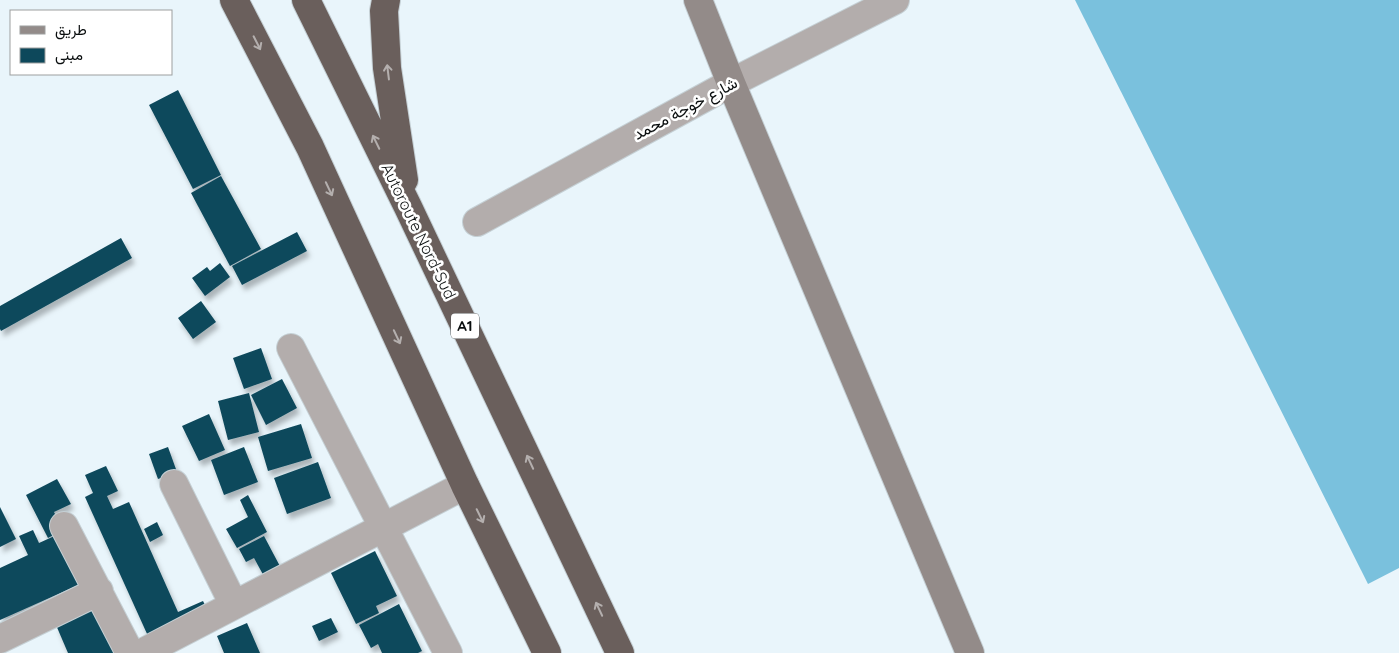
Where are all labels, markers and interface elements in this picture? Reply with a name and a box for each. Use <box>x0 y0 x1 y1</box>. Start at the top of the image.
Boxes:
legend <box>10 10 172 75</box>
text: طريق <box>55 20 87 40</box>
one-way arrow <box>252 36 262 51</box>
text: مبنى <box>55 45 83 65</box>
one-way arrow <box>383 64 393 80</box>
street label: شارع خوجة محمد <box>630 72 741 146</box>
one-way arrow <box>371 135 380 150</box>
street label: Autoroute Nord-Sud <box>377 160 461 302</box>
one-way arrow <box>324 181 334 196</box>
road number: A1 <box>451 314 479 338</box>
one-way arrow <box>392 329 402 344</box>
one-way arrow <box>524 455 534 470</box>
one-way arrow <box>476 508 485 523</box>
one-way arrow <box>594 602 604 617</box>

